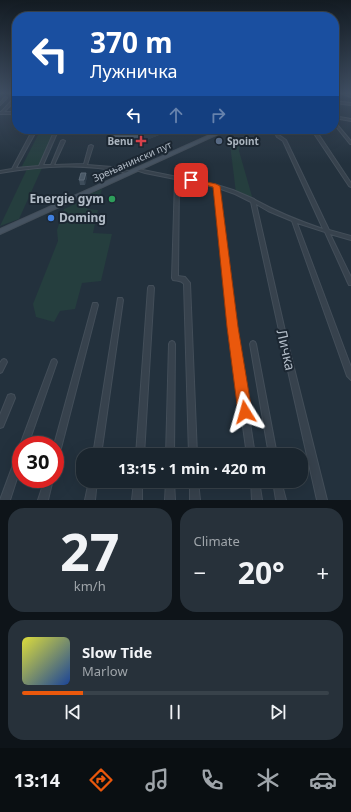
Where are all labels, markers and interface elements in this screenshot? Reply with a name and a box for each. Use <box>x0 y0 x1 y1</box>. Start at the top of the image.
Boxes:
text: 370 m <box>90 23 173 61</box>
icon: left <box>24 28 76 80</box>
text: Лужничка <box>90 59 177 83</box>
icon: left <box>123 104 145 126</box>
icon: ahead <box>165 104 187 126</box>
icon: right <box>207 104 229 126</box>
place label: Benu <box>107 134 133 148</box>
place label: Spoint <box>227 134 260 148</box>
marker: Benu <box>136 136 146 146</box>
marker: Spoint <box>214 136 224 146</box>
street label: Зрењанински пут <box>90 137 174 185</box>
pin <box>174 163 208 197</box>
icon: arrive <box>180 169 202 191</box>
place label: Energie gym <box>29 190 104 207</box>
marker: Energie gym <box>107 194 117 204</box>
place label: Doming <box>59 209 106 226</box>
marker: Doming <box>46 213 56 223</box>
street label: Личка <box>273 327 300 372</box>
position arrow <box>224 391 266 433</box>
speed limit sign: 30 <box>12 436 64 488</box>
text: 13:15 · 1 min · 420 m <box>118 458 266 478</box>
text: 27 <box>60 515 120 586</box>
text: Climate <box>194 532 240 550</box>
text: 20° <box>238 552 285 593</box>
text: − <box>194 557 206 587</box>
text: + <box>316 557 329 587</box>
text: km/h <box>74 577 106 595</box>
text: Slow Tide <box>82 642 152 662</box>
text: Marlow <box>82 662 128 680</box>
icon: previous <box>62 701 84 723</box>
icon: pause <box>164 701 186 723</box>
icon: next <box>267 701 289 723</box>
icon: directions <box>87 766 115 794</box>
icon: music <box>143 766 171 794</box>
icon: phone <box>198 766 226 794</box>
icon: climate <box>254 766 282 794</box>
icon: car <box>309 766 337 794</box>
text: 13:14 <box>14 768 60 792</box>

